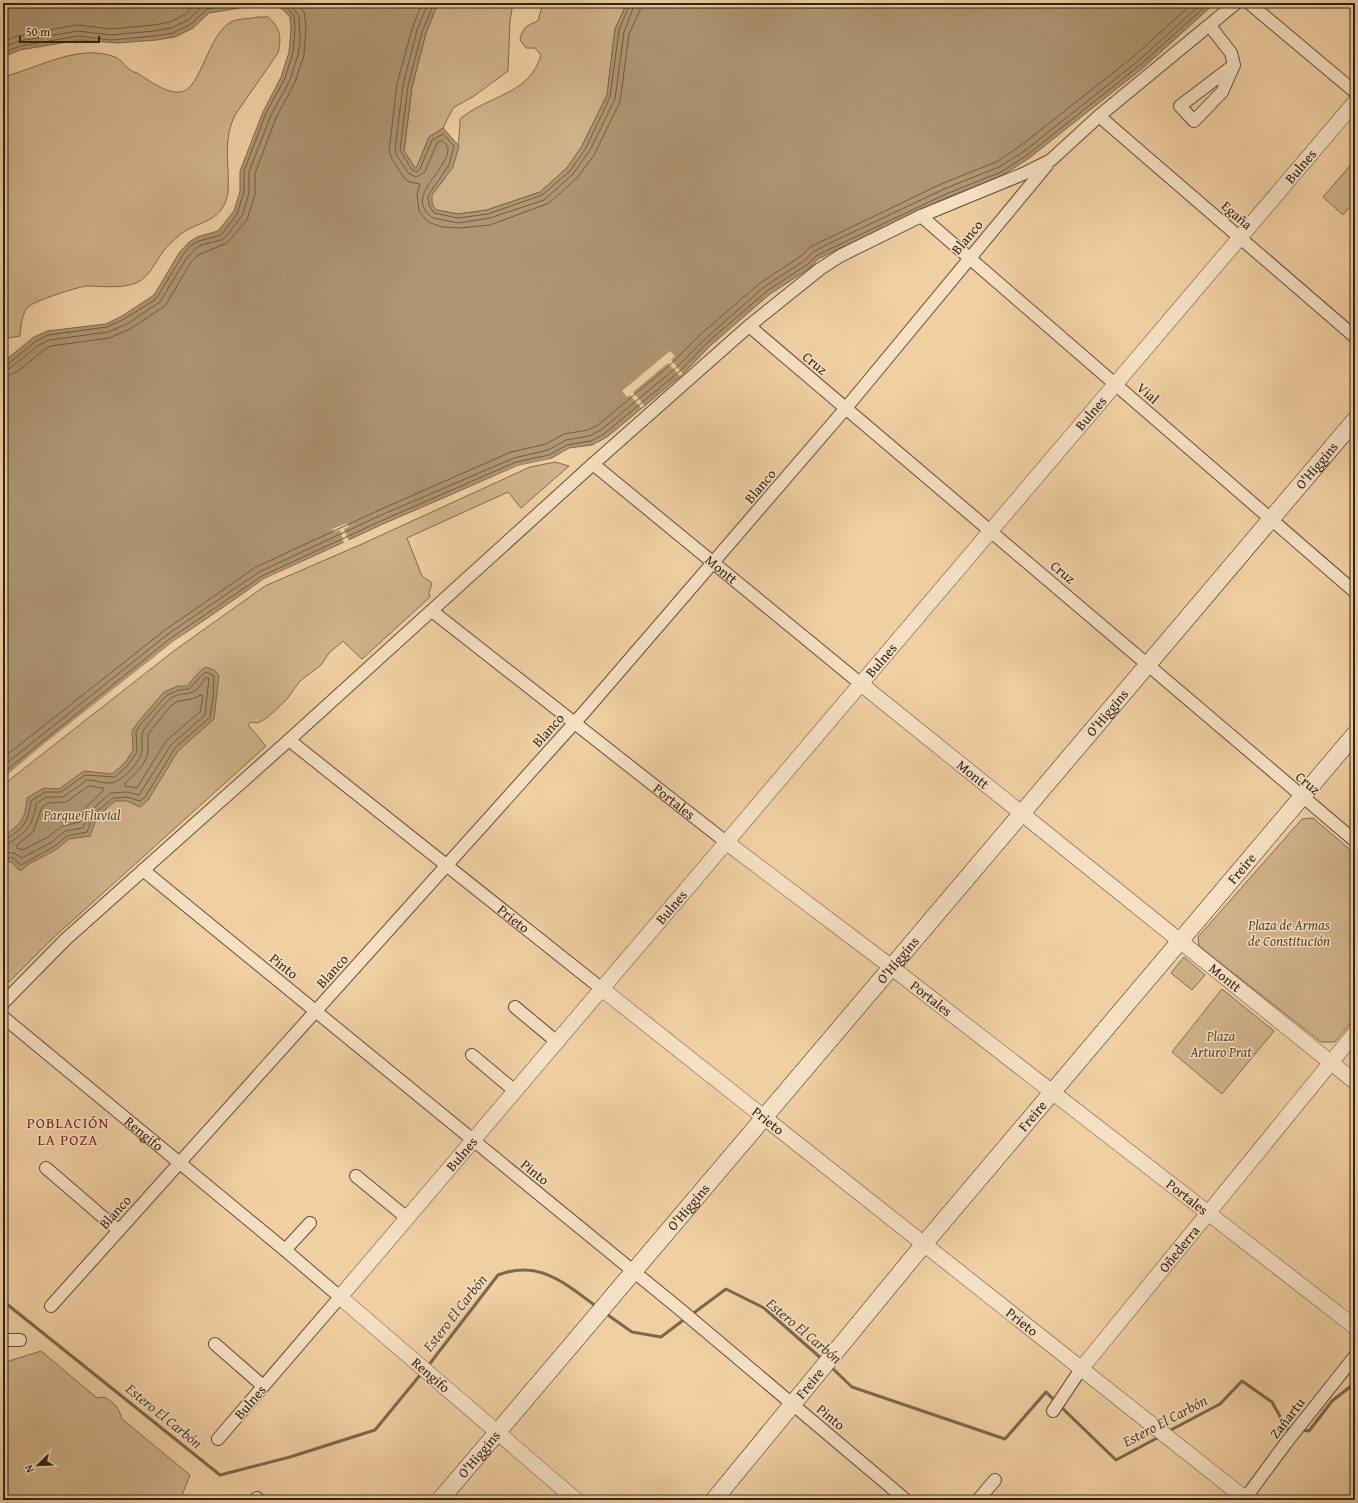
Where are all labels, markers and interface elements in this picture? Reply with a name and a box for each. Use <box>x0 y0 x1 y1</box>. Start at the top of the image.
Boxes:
scale bar <box>20 18 99 44</box>
text: 50 m <box>26 23 50 40</box>
street label: Bulnes <box>1280 145 1321 188</box>
street label: Egaña <box>1217 196 1257 234</box>
street label: Blanco <box>947 215 987 259</box>
street label: Cruz <box>798 347 832 379</box>
street label: Vial <box>1133 378 1164 408</box>
street label: Bulnes <box>1070 392 1111 435</box>
street label: O'Higgins <box>1291 437 1342 493</box>
street label: Blanco <box>740 464 780 508</box>
street label: Montt <box>701 550 742 589</box>
street label: Cruz <box>1046 556 1080 588</box>
street label: Bulnes <box>861 639 901 682</box>
street label: O'Higgins <box>1081 685 1133 741</box>
street label: Blanco <box>527 709 569 751</box>
street label: Montt <box>953 755 994 794</box>
street label: Cruz <box>1291 767 1325 799</box>
street label: Portales <box>649 779 699 824</box>
park label: Parque Fluvial <box>43 805 121 825</box>
street label: Freire <box>1223 848 1261 888</box>
street label: Bulnes <box>651 885 692 929</box>
street label: Prieto <box>493 900 534 938</box>
park label: Plaza de Armas de Constitución <box>1247 915 1330 951</box>
street label: O'Higgins <box>872 932 924 988</box>
street label: Pinto <box>266 948 302 984</box>
street label: Blanco <box>311 950 353 992</box>
street label: Montt <box>1205 958 1246 997</box>
street label: Portales <box>906 976 956 1021</box>
park label: Plaza Arturo Prat <box>1189 1026 1252 1062</box>
street label: Freire <box>1013 1096 1052 1136</box>
street label: Prieto <box>748 1102 788 1140</box>
street label: Rengifo <box>120 1111 168 1156</box>
district label: POBLACIÓN LA POZA <box>27 1112 109 1150</box>
street label: Bulnes <box>441 1132 482 1175</box>
street label: Pinto <box>517 1154 553 1190</box>
street label: Portales <box>1162 1174 1212 1220</box>
street label: O'Higgins <box>662 1179 714 1235</box>
street label: Blanco <box>94 1191 136 1233</box>
street label: Oñederra <box>1154 1221 1204 1277</box>
water label: Estero El Carbón <box>417 1269 492 1357</box>
water label: Estero El Carbón <box>761 1292 847 1369</box>
street label: Prieto <box>1002 1303 1042 1341</box>
street label: Rengifo <box>407 1353 455 1397</box>
street label: Freire <box>791 1363 829 1403</box>
water label: Estero El Carbón <box>121 1378 207 1453</box>
street label: Bulnes <box>230 1381 270 1423</box>
water label: Estero El Carbón <box>1118 1389 1211 1452</box>
street label: Zañartu <box>1265 1393 1310 1443</box>
street label: Pinto <box>813 1399 849 1435</box>
street label: O'Higgins <box>453 1426 505 1482</box>
north arrow <box>18 1445 58 1485</box>
text: N <box>20 1462 38 1475</box>

